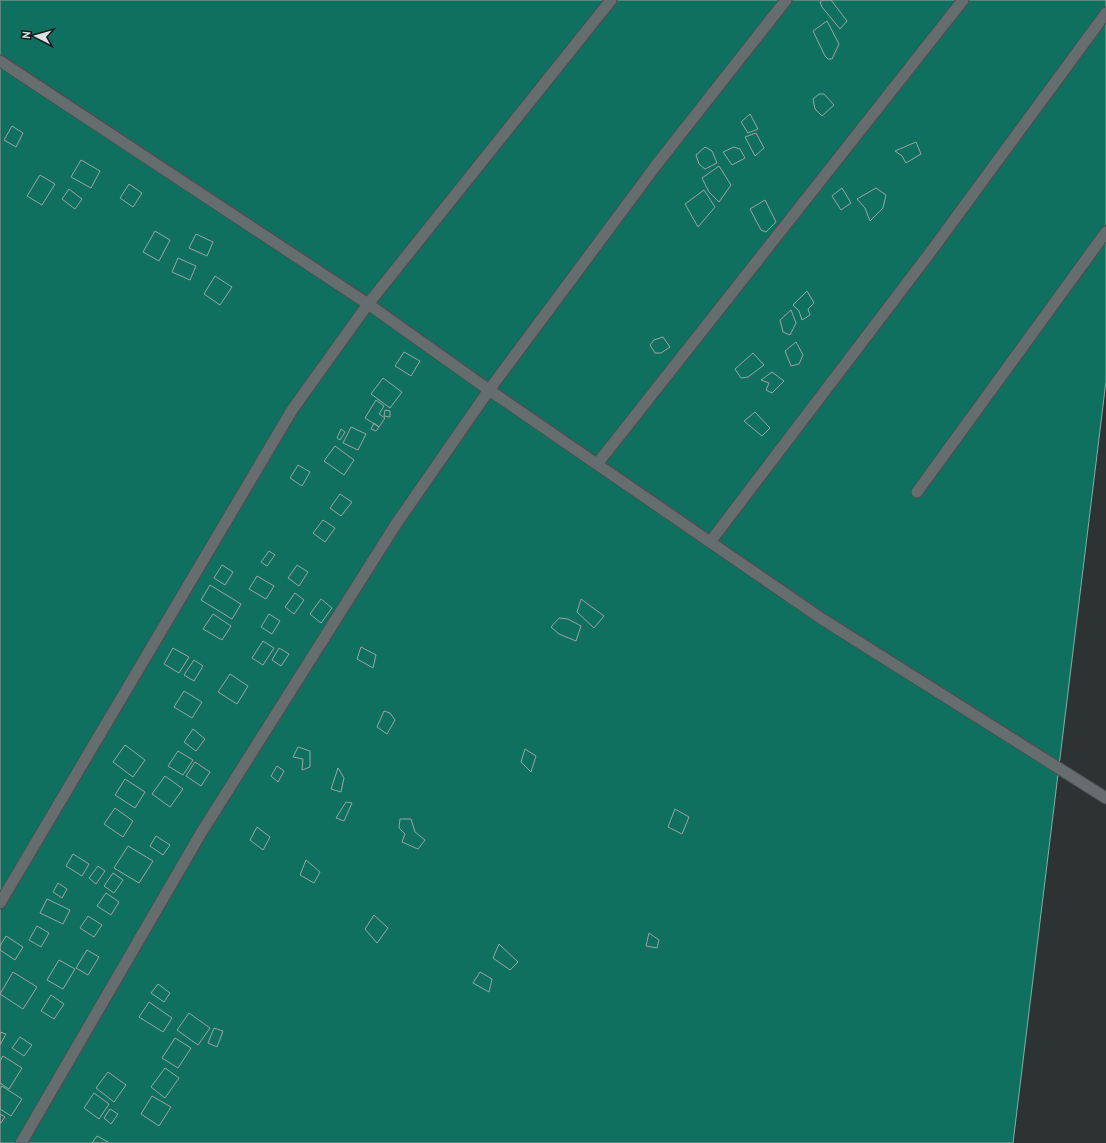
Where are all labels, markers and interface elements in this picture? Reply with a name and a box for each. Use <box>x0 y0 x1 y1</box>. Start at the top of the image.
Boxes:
north arrow <box>16 16 56 56</box>
text: N <box>19 31 33 39</box>

